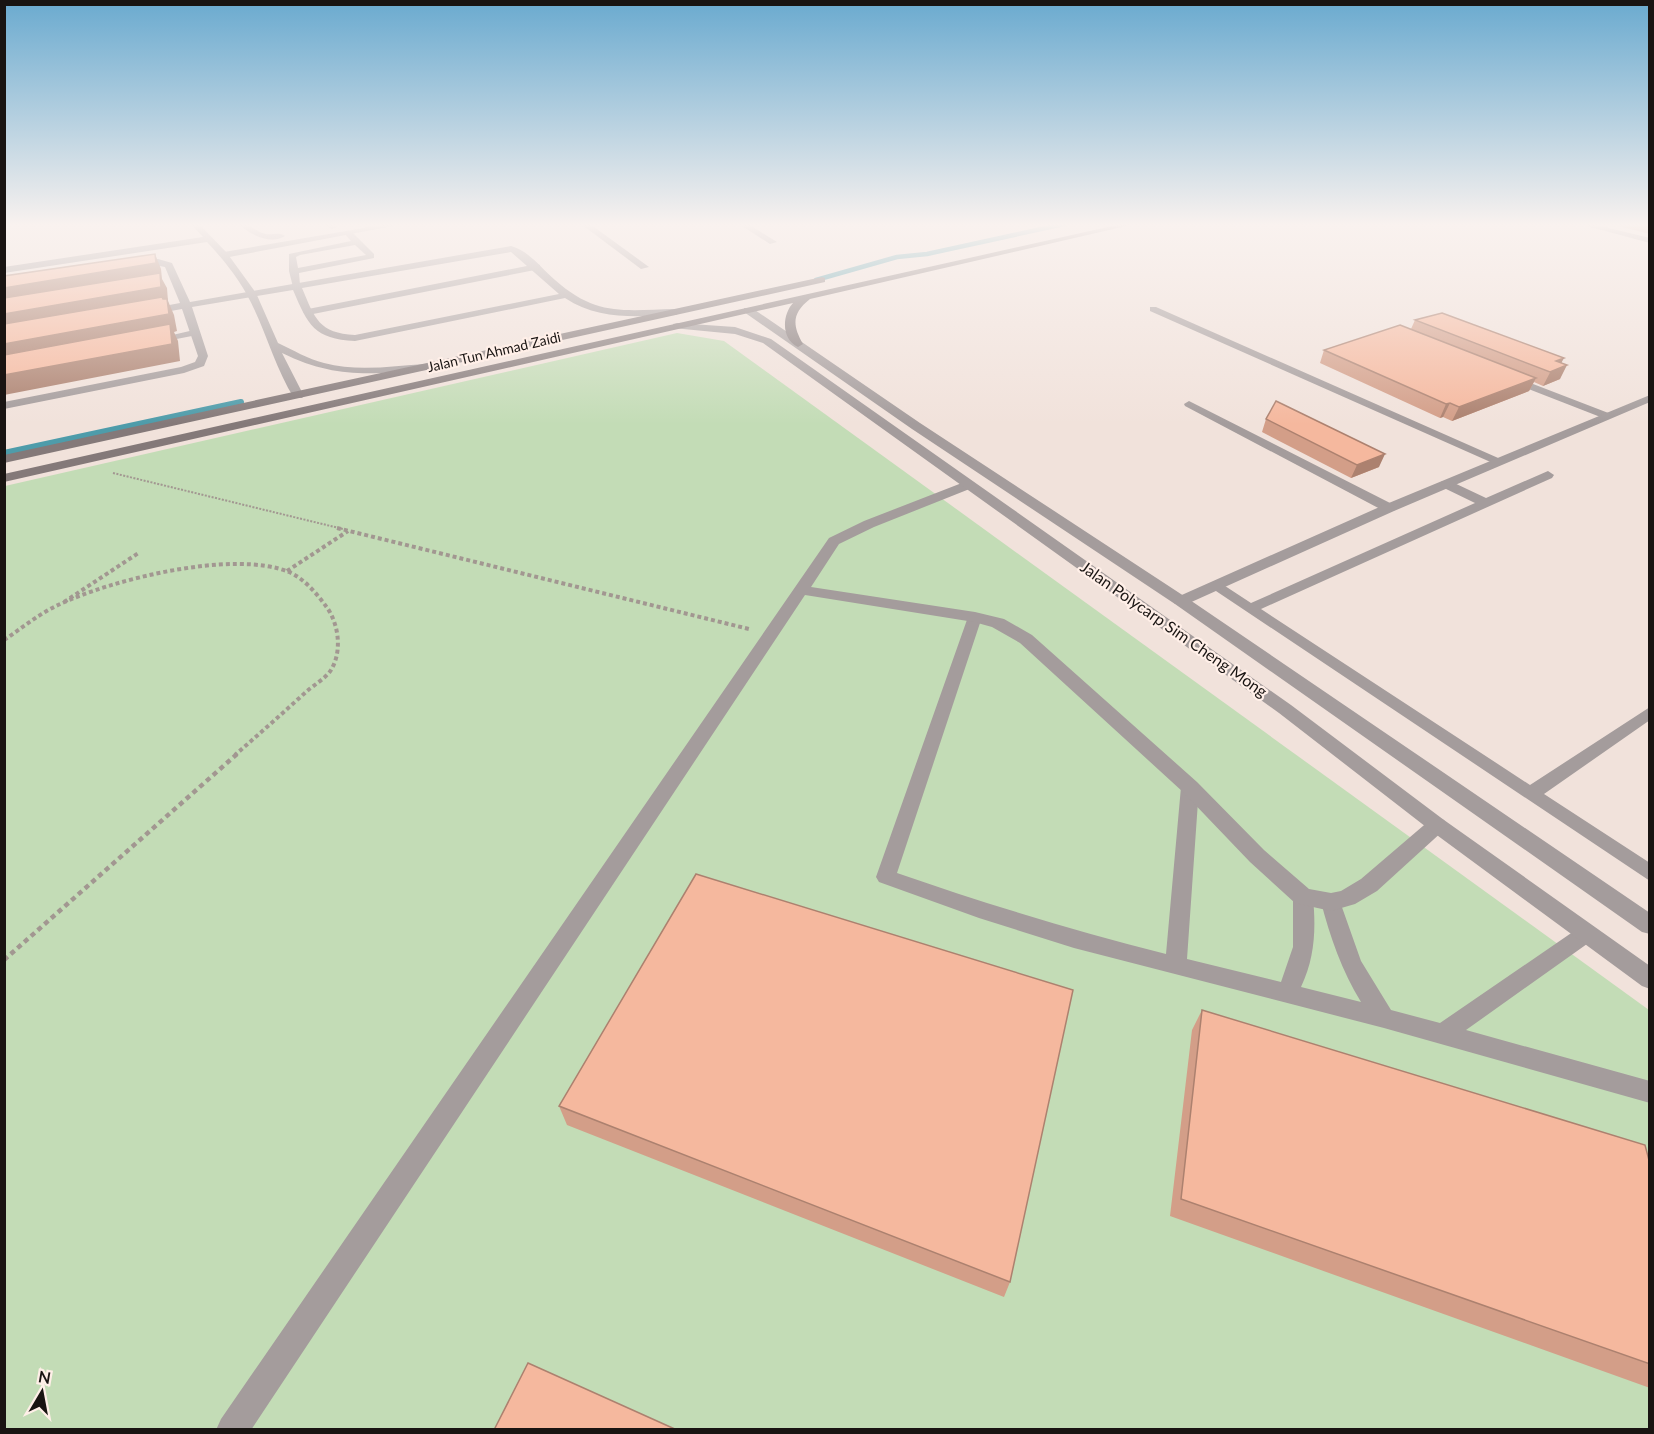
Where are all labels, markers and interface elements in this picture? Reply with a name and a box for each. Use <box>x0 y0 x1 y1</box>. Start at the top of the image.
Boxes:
street label: Jalan Tun Ahmad Zaidi <box>426 328 562 375</box>
street label: Jalan Polycarp Sim Cheng Mong <box>1077 557 1271 701</box>
north arrow <box>12 1362 72 1422</box>
text: N <box>37 1366 52 1387</box>

